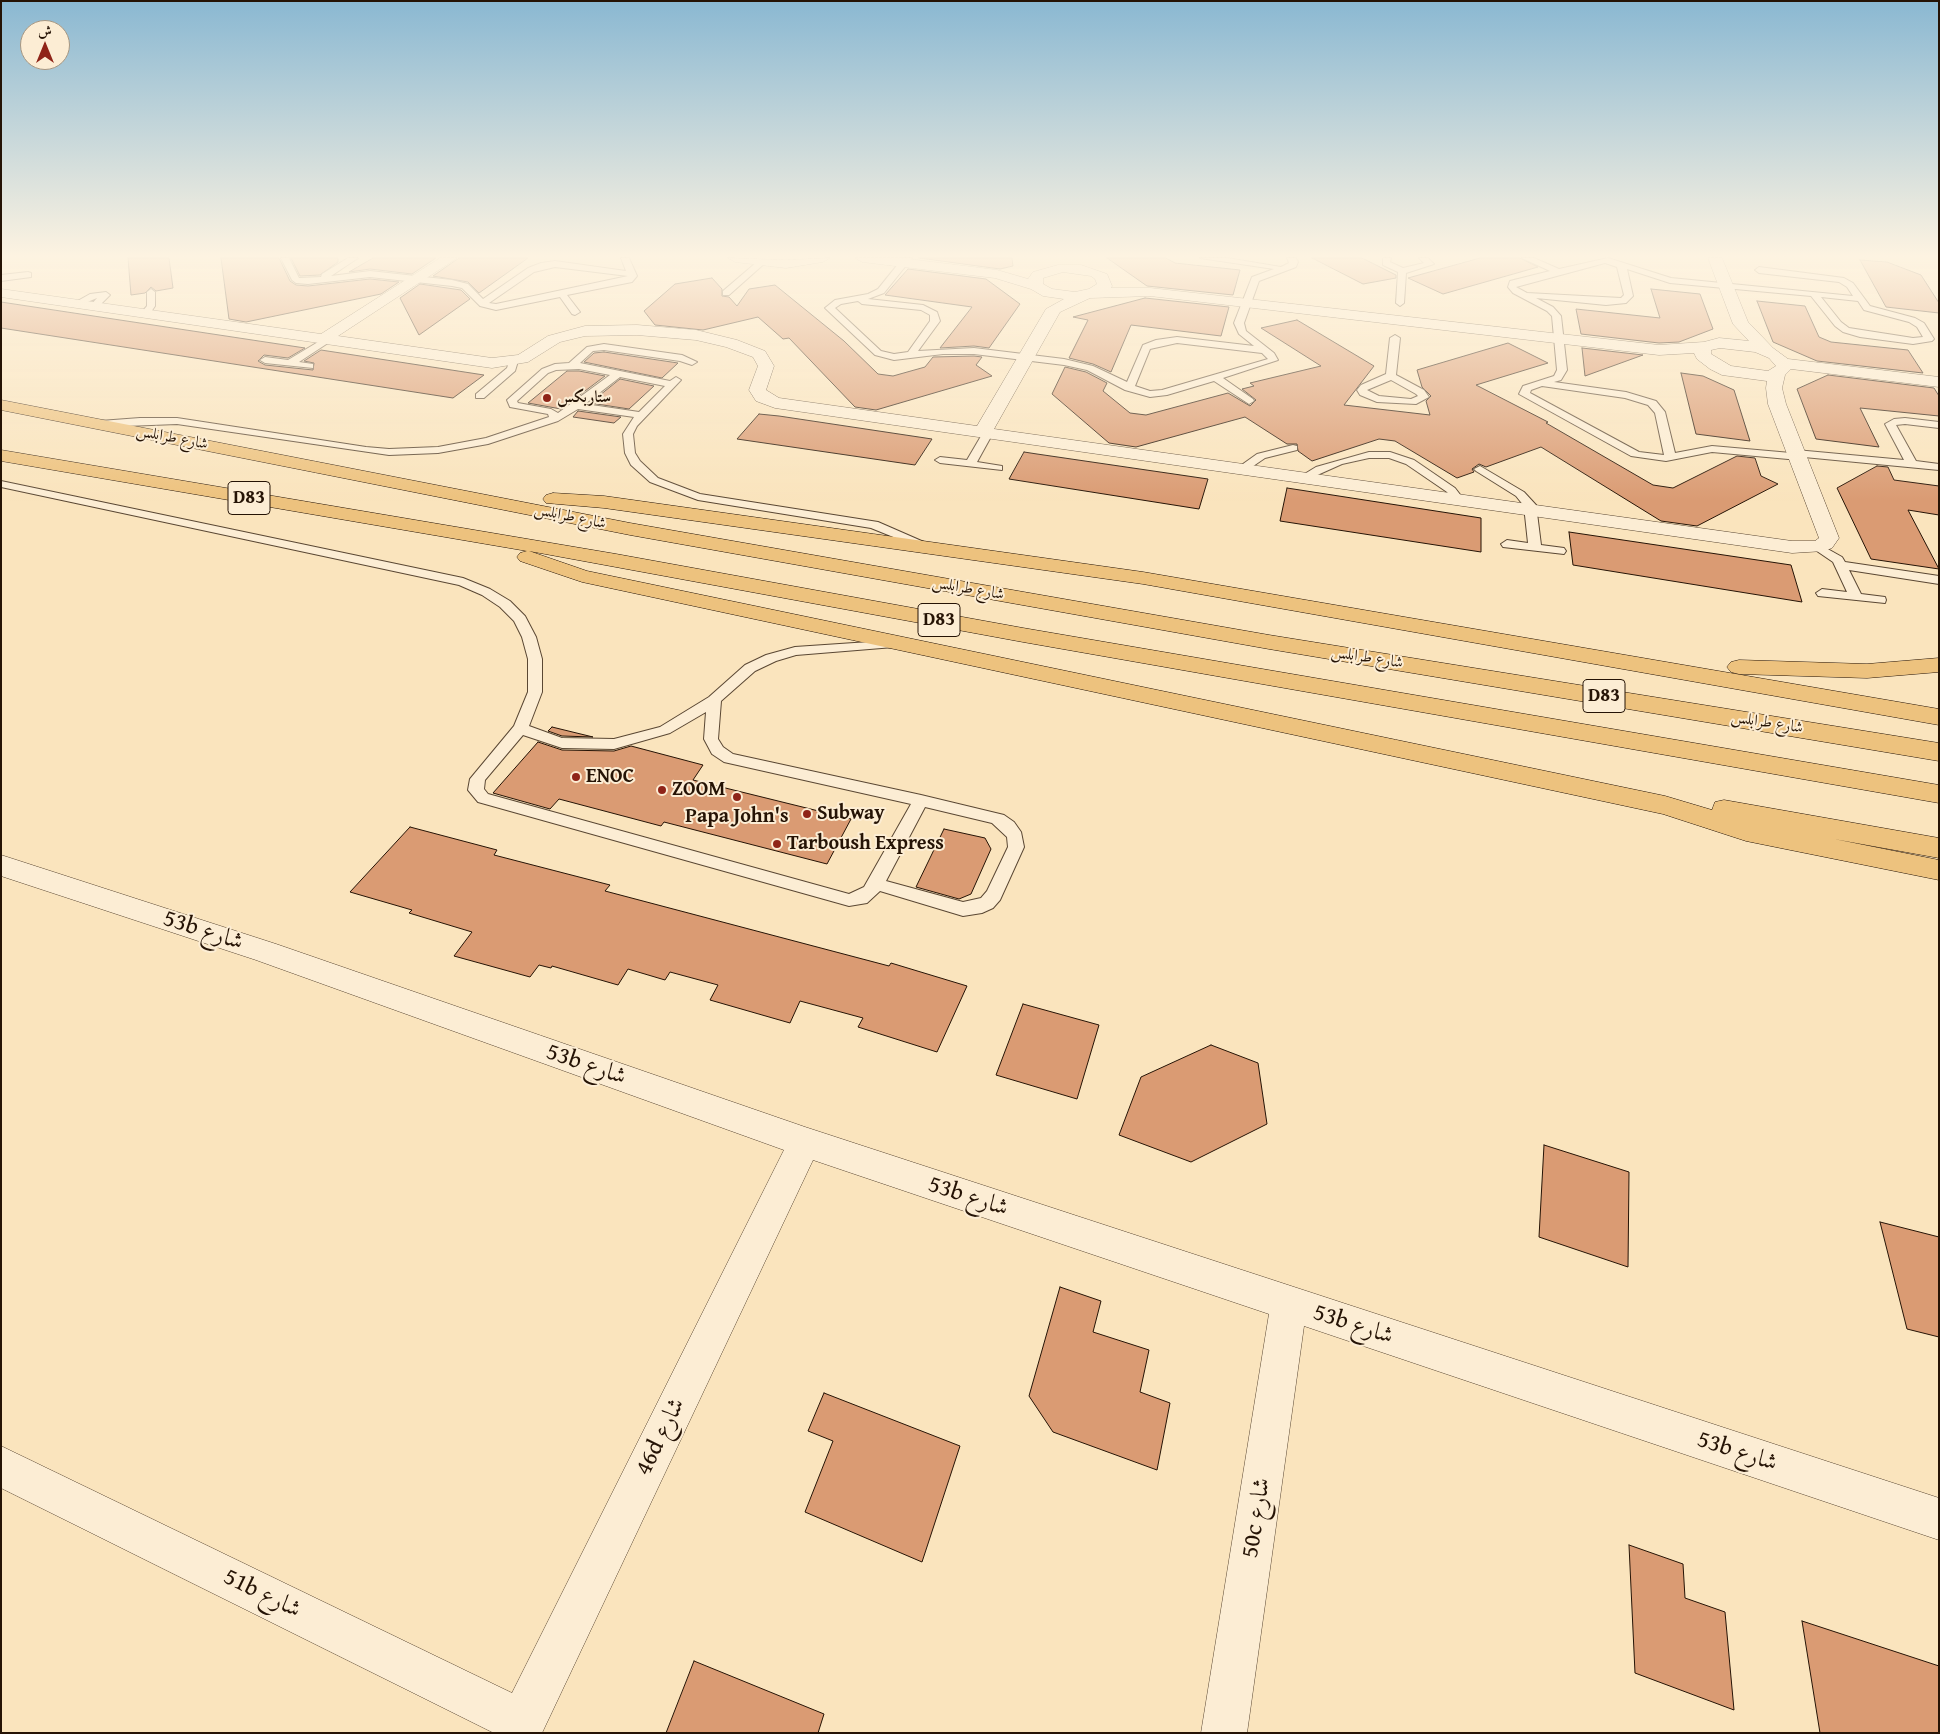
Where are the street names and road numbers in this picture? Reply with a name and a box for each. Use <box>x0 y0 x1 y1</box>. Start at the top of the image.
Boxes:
street label: شارع طرابلس <box>134 422 210 454</box>
road number: D83 <box>228 482 270 514</box>
street label: شارع طرابلس <box>532 500 608 534</box>
street label: شارع طرابلس <box>930 573 1006 605</box>
road number: D83 <box>918 604 960 636</box>
street label: شارع طرابلس <box>1330 643 1404 673</box>
road number: D83 <box>1583 679 1625 712</box>
street label: شارع طرابلس <box>1730 708 1804 738</box>
street label: 53b شارع <box>159 905 247 957</box>
street label: 53b شارع <box>542 1038 630 1092</box>
street label: 53b شارع <box>924 1171 1012 1223</box>
street label: 53b شارع <box>1309 1299 1397 1351</box>
street label: 46d شارع <box>630 1393 692 1481</box>
street label: 53b شارع <box>1693 1426 1781 1478</box>
street label: 50c شارع <box>1236 1476 1278 1560</box>
street label: 51b شارع <box>219 1563 305 1625</box>

